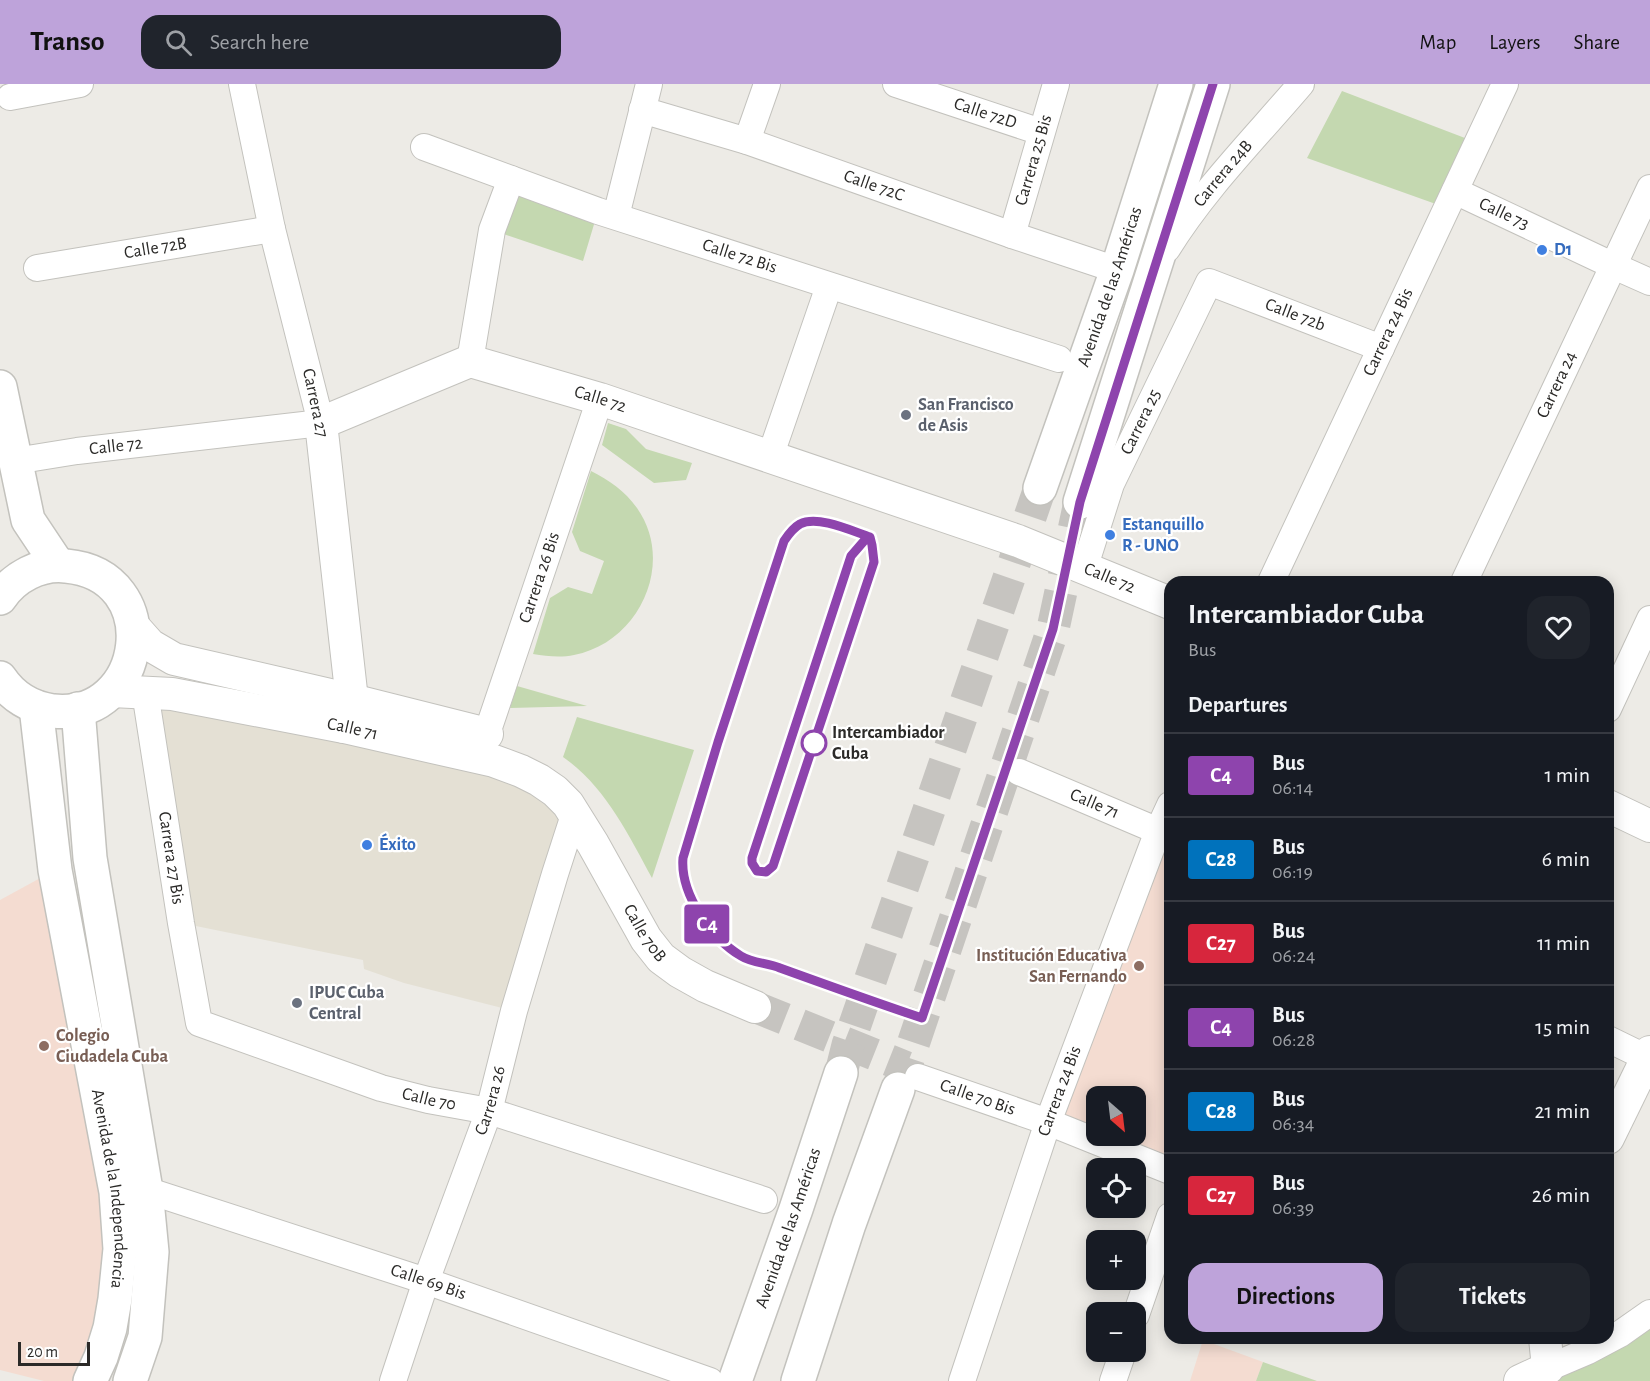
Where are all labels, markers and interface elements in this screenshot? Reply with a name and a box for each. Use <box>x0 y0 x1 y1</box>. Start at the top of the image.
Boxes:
search box <box>141 15 561 69</box>
icon: search <box>162 26 195 59</box>
text: Transo <box>30 28 105 56</box>
text: Search here <box>210 31 309 53</box>
text: Map <box>1420 32 1456 53</box>
text: Layers <box>1489 32 1540 53</box>
text: Share <box>1573 32 1620 53</box>
street label: Calle 72D <box>951 95 1019 132</box>
street label: Carrera 25 Bis <box>1012 113 1056 208</box>
street label: Carrera 24B <box>1190 137 1256 211</box>
street label: Calle 72C <box>841 167 906 205</box>
street label: Calle 73 <box>1476 195 1532 233</box>
street label: Avenida de las Américas <box>1074 205 1145 369</box>
street label: Calle 72B <box>123 234 188 262</box>
street label: Calle 72 Bis <box>700 236 779 277</box>
place label: D1 <box>1554 241 1572 259</box>
marker: D1 <box>1535 243 1549 257</box>
street label: Carrera 24 Bis <box>1360 285 1417 379</box>
street label: Calle 72b <box>1263 295 1328 335</box>
street label: Carrera 24 <box>1534 348 1581 421</box>
street label: Carrera 27 <box>299 367 331 439</box>
street label: Calle 72 <box>572 383 629 416</box>
street label: Carrera 25 <box>1118 387 1164 458</box>
place label: San Francisco de Asis <box>918 396 1014 435</box>
marker: San Francisco de Asis <box>899 408 913 422</box>
street label: Calle 72 <box>88 435 144 459</box>
place label: Estanquillo R - UNO <box>1122 516 1204 555</box>
marker: Estanquillo R - UNO <box>1103 528 1117 542</box>
street label: Carrera 26 Bis <box>516 530 563 625</box>
street label: Calle 72 <box>1081 560 1138 597</box>
button: heart <box>1527 596 1590 659</box>
text: Intercambiador Cuba <box>1188 601 1424 629</box>
text: Bus <box>1188 640 1216 660</box>
text: Departures <box>1188 694 1288 716</box>
street label: Calle 71 <box>326 715 380 743</box>
place label: Intercambiador Cuba <box>832 724 945 763</box>
marker: Intercambiador Cuba <box>801 730 827 756</box>
text: Bus <box>1272 752 1305 774</box>
text: 1 min <box>1545 764 1590 786</box>
text: C4 <box>1210 765 1232 786</box>
text: 06:14 <box>1272 778 1313 798</box>
street label: Calle 71 <box>1067 786 1122 822</box>
street label: Carrera 27 Bis <box>155 810 187 906</box>
place label: Éxito <box>379 833 416 854</box>
text: Bus <box>1272 836 1305 858</box>
marker: Éxito <box>360 838 374 852</box>
text: 6 min <box>1542 848 1590 870</box>
text: C28 <box>1205 849 1237 870</box>
text: 06:19 <box>1272 862 1313 882</box>
street label: Calle 70B <box>620 901 670 965</box>
line badge: C4 <box>680 904 734 944</box>
text: C4 <box>696 914 718 935</box>
text: Bus <box>1272 920 1305 942</box>
text: 11 min <box>1537 932 1590 954</box>
text: C27 <box>1206 933 1236 954</box>
text: 06:24 <box>1272 946 1315 966</box>
place label: Institución Educativa San Fernando <box>976 947 1127 986</box>
marker: Institución Educativa San Fernando <box>1132 959 1146 973</box>
place label: IPUC Cuba Central <box>309 984 385 1023</box>
marker: IPUC Cuba Central <box>290 996 304 1010</box>
text: Bus <box>1272 1004 1305 1026</box>
text: 15 min <box>1535 1016 1590 1038</box>
text: C4 <box>1210 1017 1232 1038</box>
place label: Colegio Ciudadela Cuba <box>56 1027 168 1066</box>
text: 06:28 <box>1272 1030 1315 1050</box>
marker: Colegio Ciudadela Cuba <box>37 1039 51 1053</box>
street label: Carrera 24 Bis <box>1035 1043 1085 1138</box>
street label: Carrera 26 <box>472 1064 509 1138</box>
street label: Calle 70 Bis <box>937 1076 1018 1119</box>
street label: Calle 70 <box>400 1085 457 1114</box>
north arrow <box>1086 1086 1146 1146</box>
map controls <box>1086 1086 1146 1362</box>
street label: Avenida de la Independencia <box>88 1088 129 1289</box>
text: Bus <box>1272 1088 1305 1110</box>
text: 21 min <box>1535 1100 1590 1122</box>
text: C28 <box>1205 1101 1237 1122</box>
text: 06:34 <box>1272 1114 1314 1134</box>
street label: Avenida de las Américas <box>753 1146 824 1310</box>
button: locate <box>1086 1158 1146 1218</box>
text: Bus <box>1272 1172 1305 1194</box>
text: 26 min <box>1532 1184 1590 1206</box>
text: C27 <box>1206 1185 1236 1206</box>
text: 06:39 <box>1272 1198 1314 1218</box>
button: + <box>1086 1230 1146 1290</box>
street label: Calle 69 Bis <box>388 1261 468 1303</box>
button: Directions <box>1188 1263 1383 1332</box>
button: Tickets <box>1395 1263 1590 1332</box>
button: − <box>1086 1302 1146 1362</box>
scale bar <box>18 1339 90 1366</box>
text: 20 m <box>27 1344 58 1360</box>

